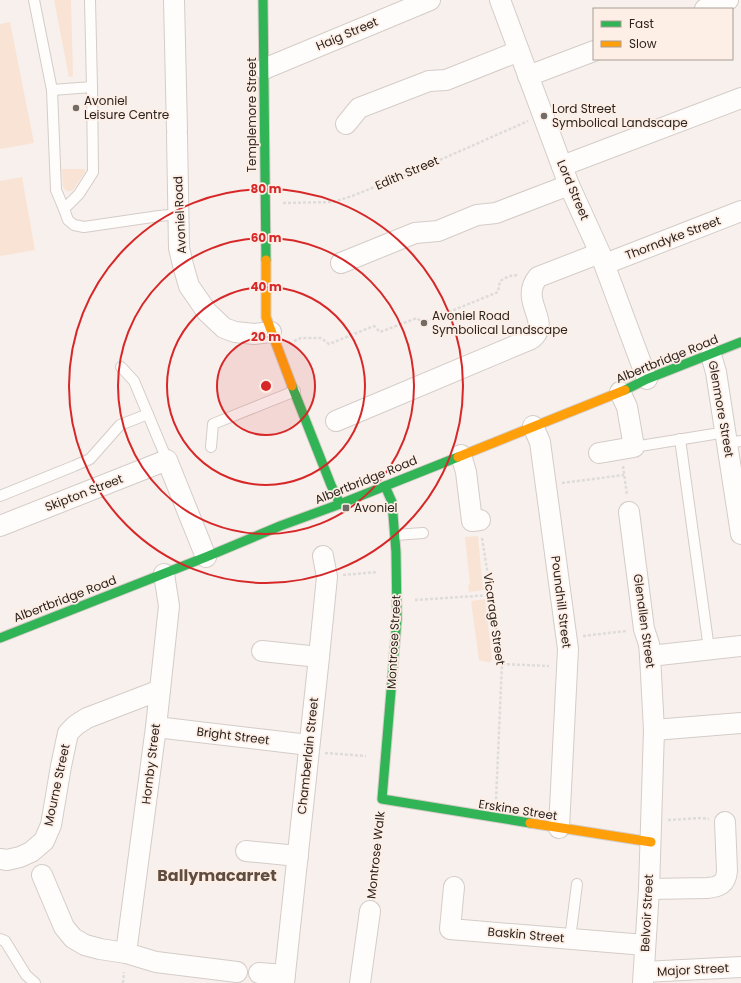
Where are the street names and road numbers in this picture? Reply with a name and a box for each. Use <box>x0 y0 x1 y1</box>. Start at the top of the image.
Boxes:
street label: Haig Street <box>313 13 380 54</box>
street label: Templemore Street <box>243 57 260 173</box>
street label: Edith Street <box>372 152 441 194</box>
street label: Lord Street <box>553 157 594 222</box>
street label: Avoniel Road <box>169 176 190 254</box>
street label: Thorndyke Street <box>623 212 723 264</box>
street label: Albertbridge Road <box>613 330 721 387</box>
street label: Glenmore Street <box>705 359 738 459</box>
street label: Albertbridge Road <box>312 451 420 508</box>
street label: Skipton Street <box>42 470 125 515</box>
street label: Poundhill Street <box>547 555 576 649</box>
street label: Albertbridge Road <box>11 571 119 626</box>
street label: Vicarage Street <box>480 572 509 666</box>
street label: Glenallen Street <box>629 573 660 669</box>
street label: Montrose Street <box>383 594 404 689</box>
street label: Chamberlain Street <box>293 697 322 815</box>
street label: Hornby Street <box>137 723 164 805</box>
street label: Bright Street <box>196 723 270 748</box>
street label: Mourne Street <box>40 742 74 828</box>
street label: Erskine Street <box>477 795 559 824</box>
street label: Montrose Walk <box>362 809 389 900</box>
street label: Belvoir Street <box>636 874 657 952</box>
street label: Baskin Street <box>487 923 565 946</box>
street label: Major Street <box>657 959 729 980</box>

